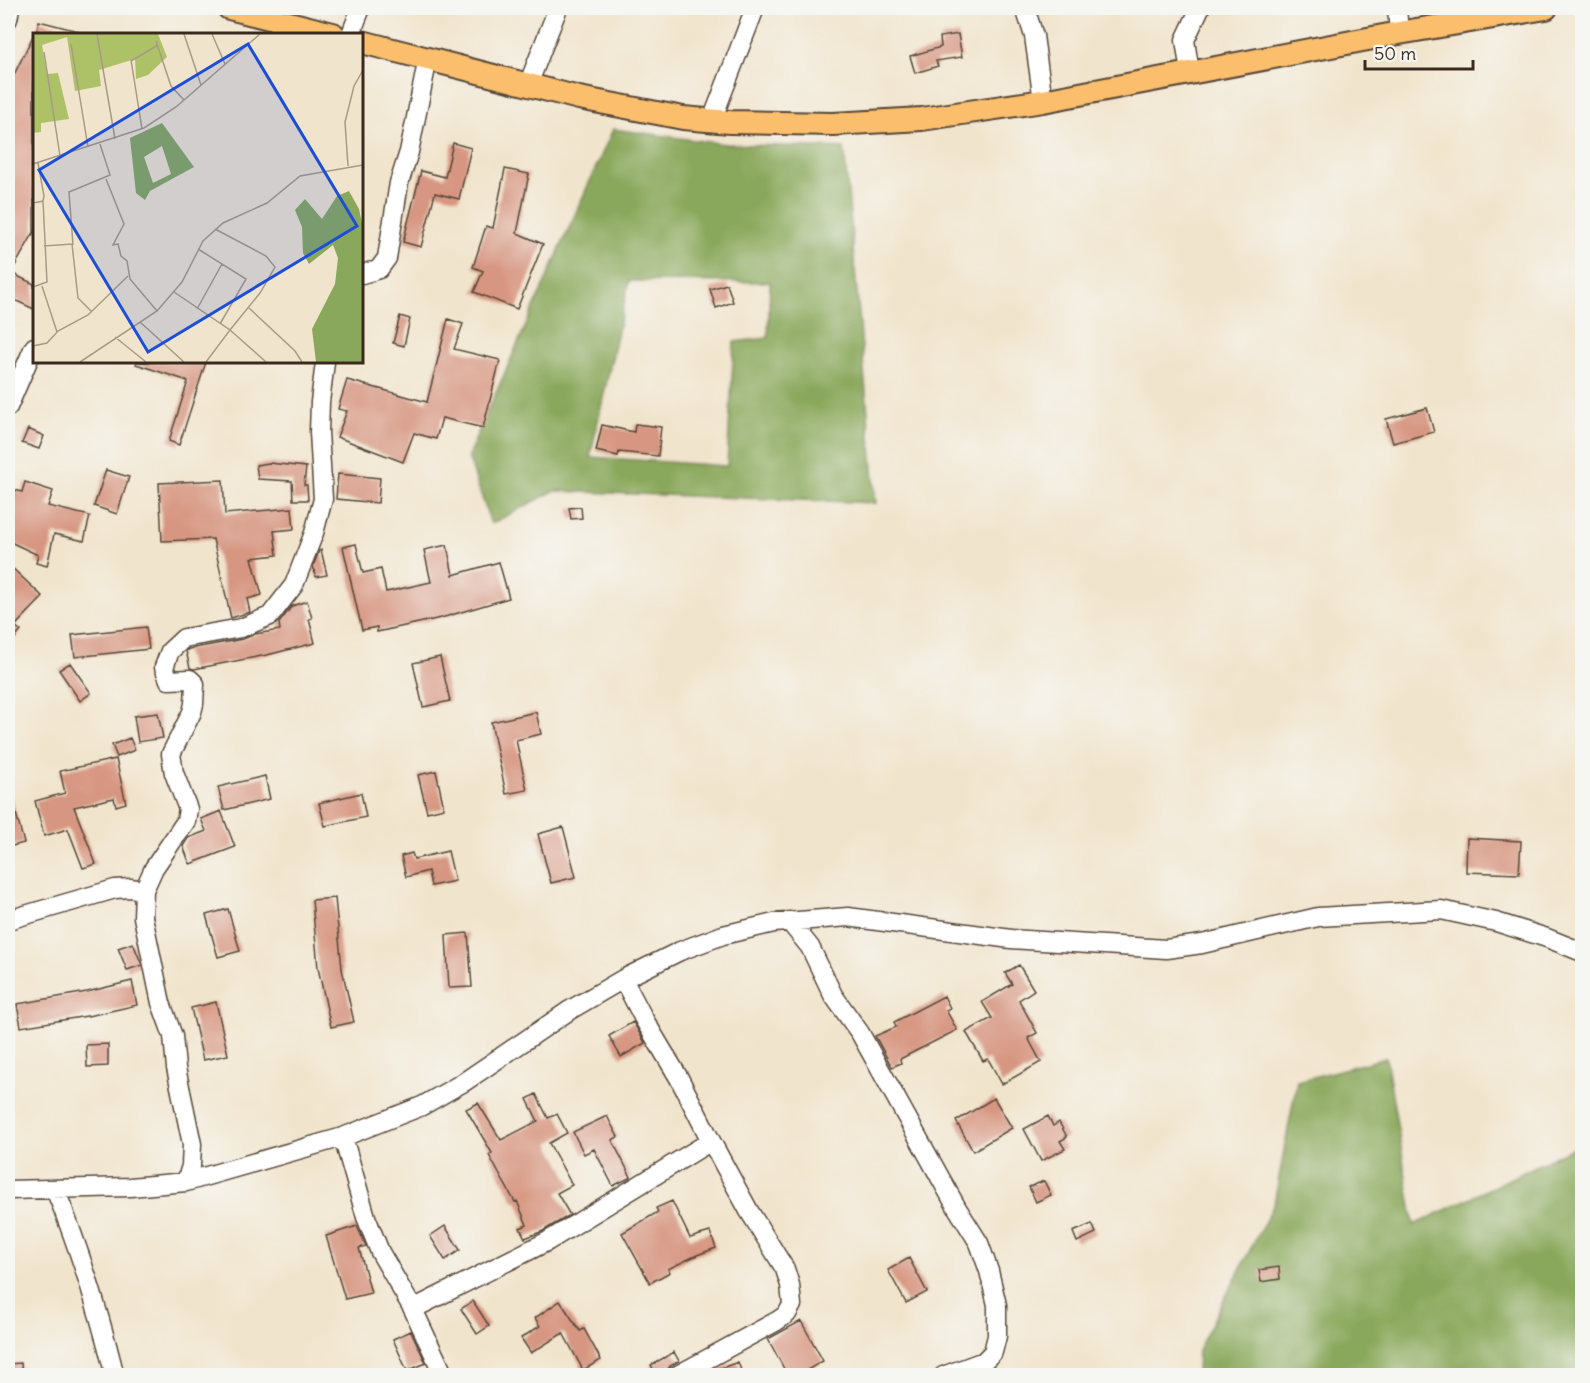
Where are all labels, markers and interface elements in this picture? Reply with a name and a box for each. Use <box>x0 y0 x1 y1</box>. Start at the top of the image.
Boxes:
inset map <box>33 33 363 363</box>
scale bar <box>1365 33 1473 71</box>
text: 50 m <box>1374 42 1416 65</box>

